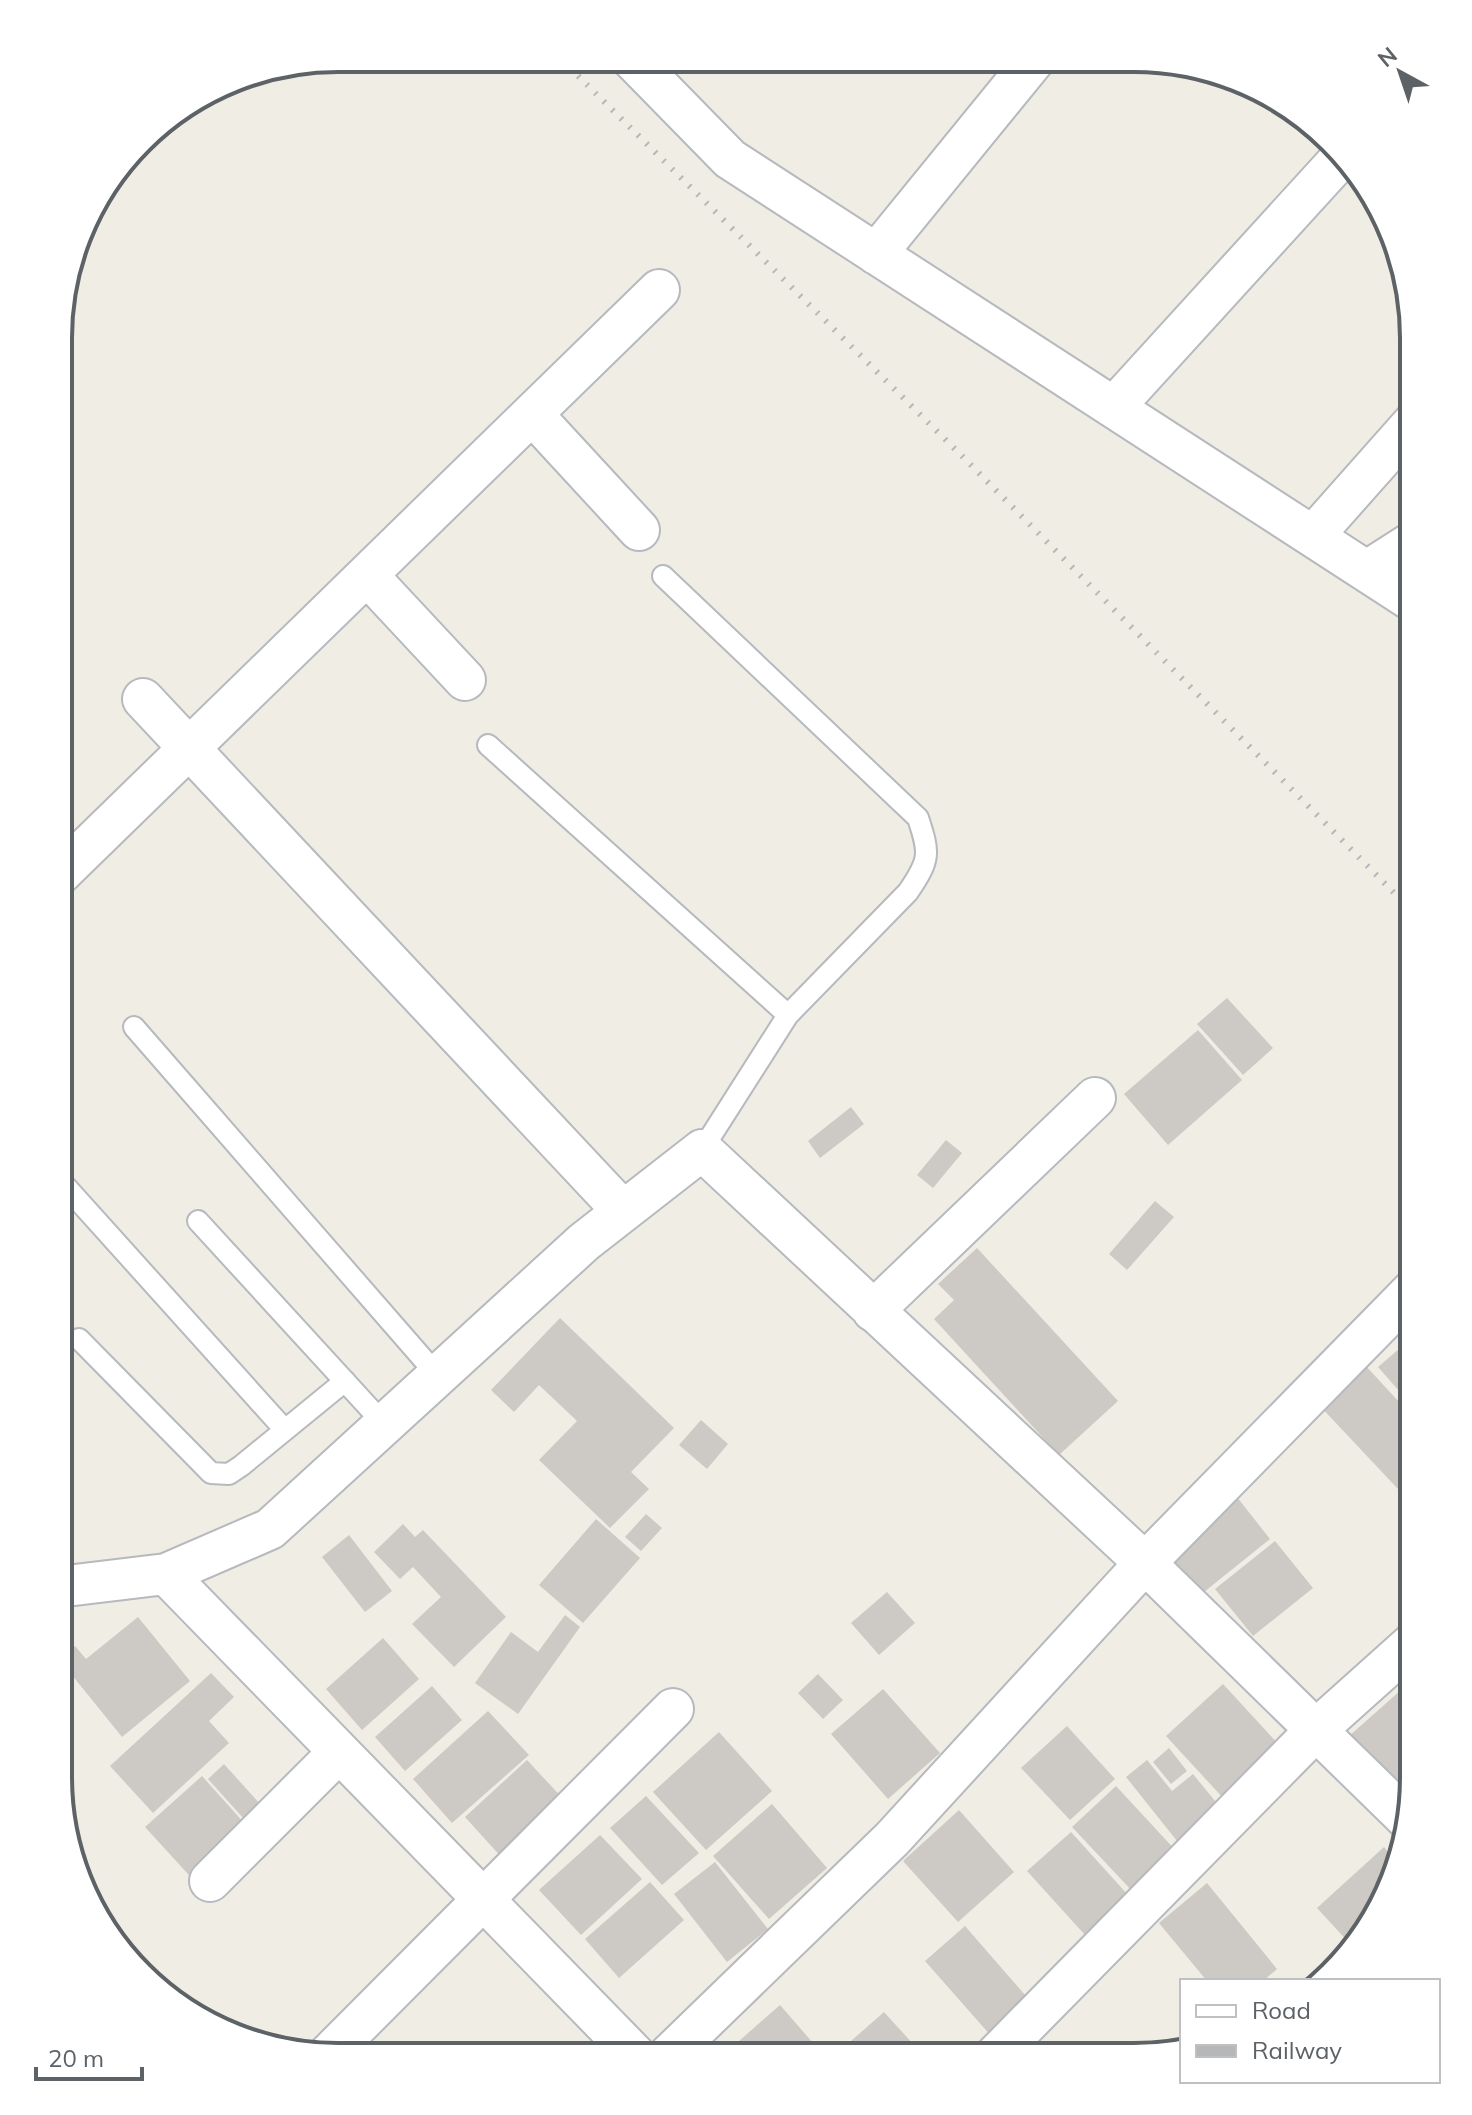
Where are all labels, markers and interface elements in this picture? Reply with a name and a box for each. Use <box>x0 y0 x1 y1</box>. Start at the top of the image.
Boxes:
north arrow <box>1360 32 1440 112</box>
text: N <box>1372 41 1403 73</box>
legend <box>1180 1979 1440 2083</box>
text: Road <box>1252 1995 1311 2025</box>
scale bar <box>36 2031 142 2081</box>
text: Railway <box>1252 2035 1342 2065</box>
text: 20 m <box>48 2043 104 2073</box>

